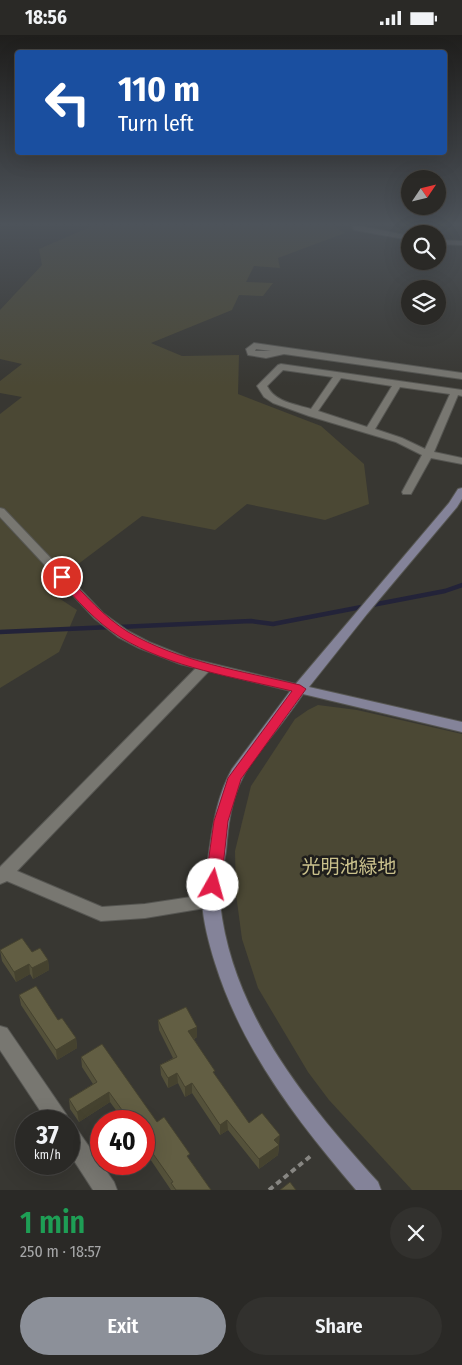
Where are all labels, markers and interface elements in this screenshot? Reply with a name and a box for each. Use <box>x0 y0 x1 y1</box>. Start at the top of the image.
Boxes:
text: 18:56 <box>25 6 67 29</box>
text: 110 m <box>118 68 200 110</box>
icon: left <box>35 70 100 135</box>
text: Turn left <box>118 110 194 137</box>
north arrow <box>401 170 446 215</box>
map controls <box>401 170 446 325</box>
button: search <box>401 225 446 270</box>
button: layers <box>401 280 446 325</box>
pin <box>41 556 83 598</box>
icon: arrive <box>48 563 76 591</box>
park label: 光明池緑地 <box>301 855 397 878</box>
position arrow <box>186 858 238 910</box>
speed limit sign: 40 <box>90 1110 155 1175</box>
text: 37 <box>36 1121 59 1151</box>
text: km/h <box>34 1148 61 1162</box>
text: 1 min <box>20 1205 85 1241</box>
button: close <box>390 1207 442 1259</box>
text: 250 m · 18:57 <box>20 1242 101 1261</box>
button: Exit <box>20 1297 226 1355</box>
button: Share <box>236 1297 442 1355</box>

